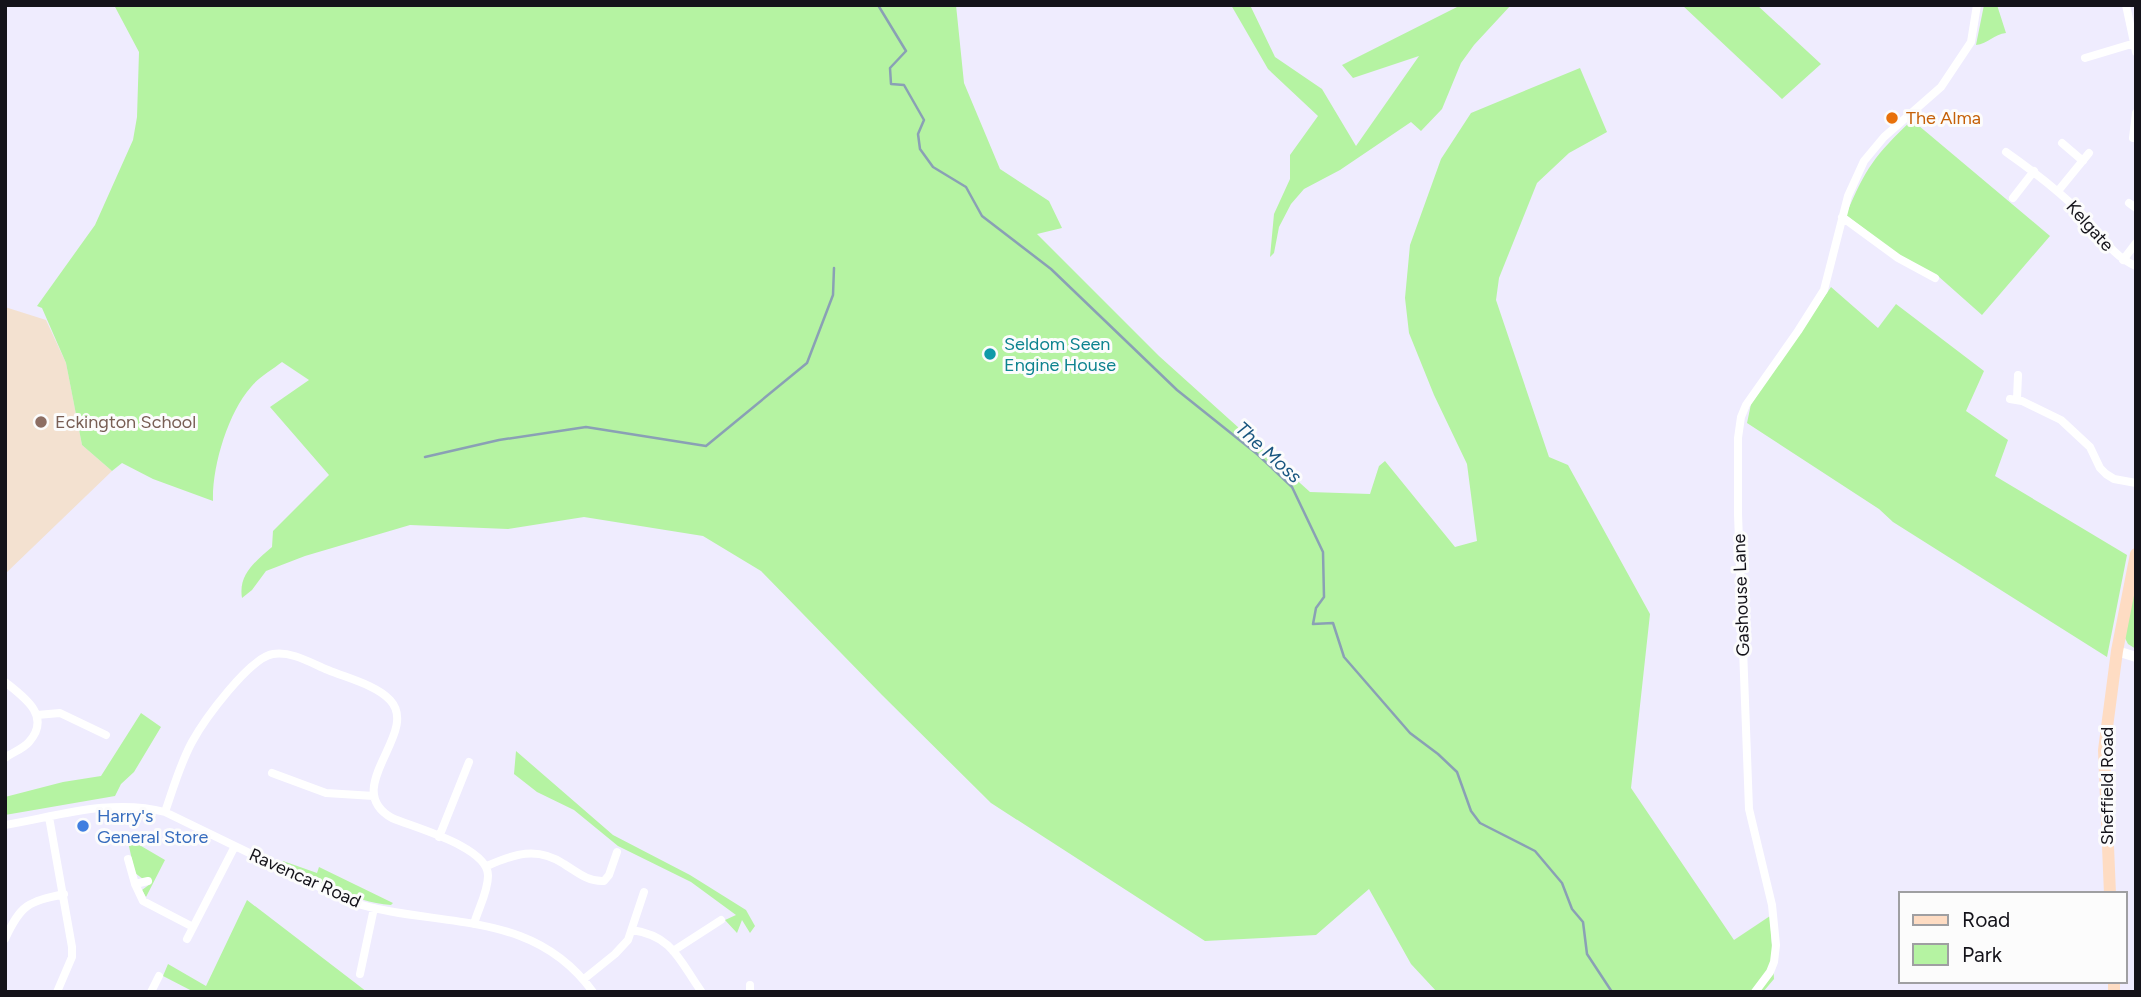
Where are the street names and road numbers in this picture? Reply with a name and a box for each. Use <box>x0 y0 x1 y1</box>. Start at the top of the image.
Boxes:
street label: Kelgate <box>2061 196 2119 256</box>
street label: Gashouse Lane <box>1728 533 1754 657</box>
street label: Sheffield Road <box>2096 727 2118 845</box>
street label: Ravencar Road <box>246 844 364 912</box>

